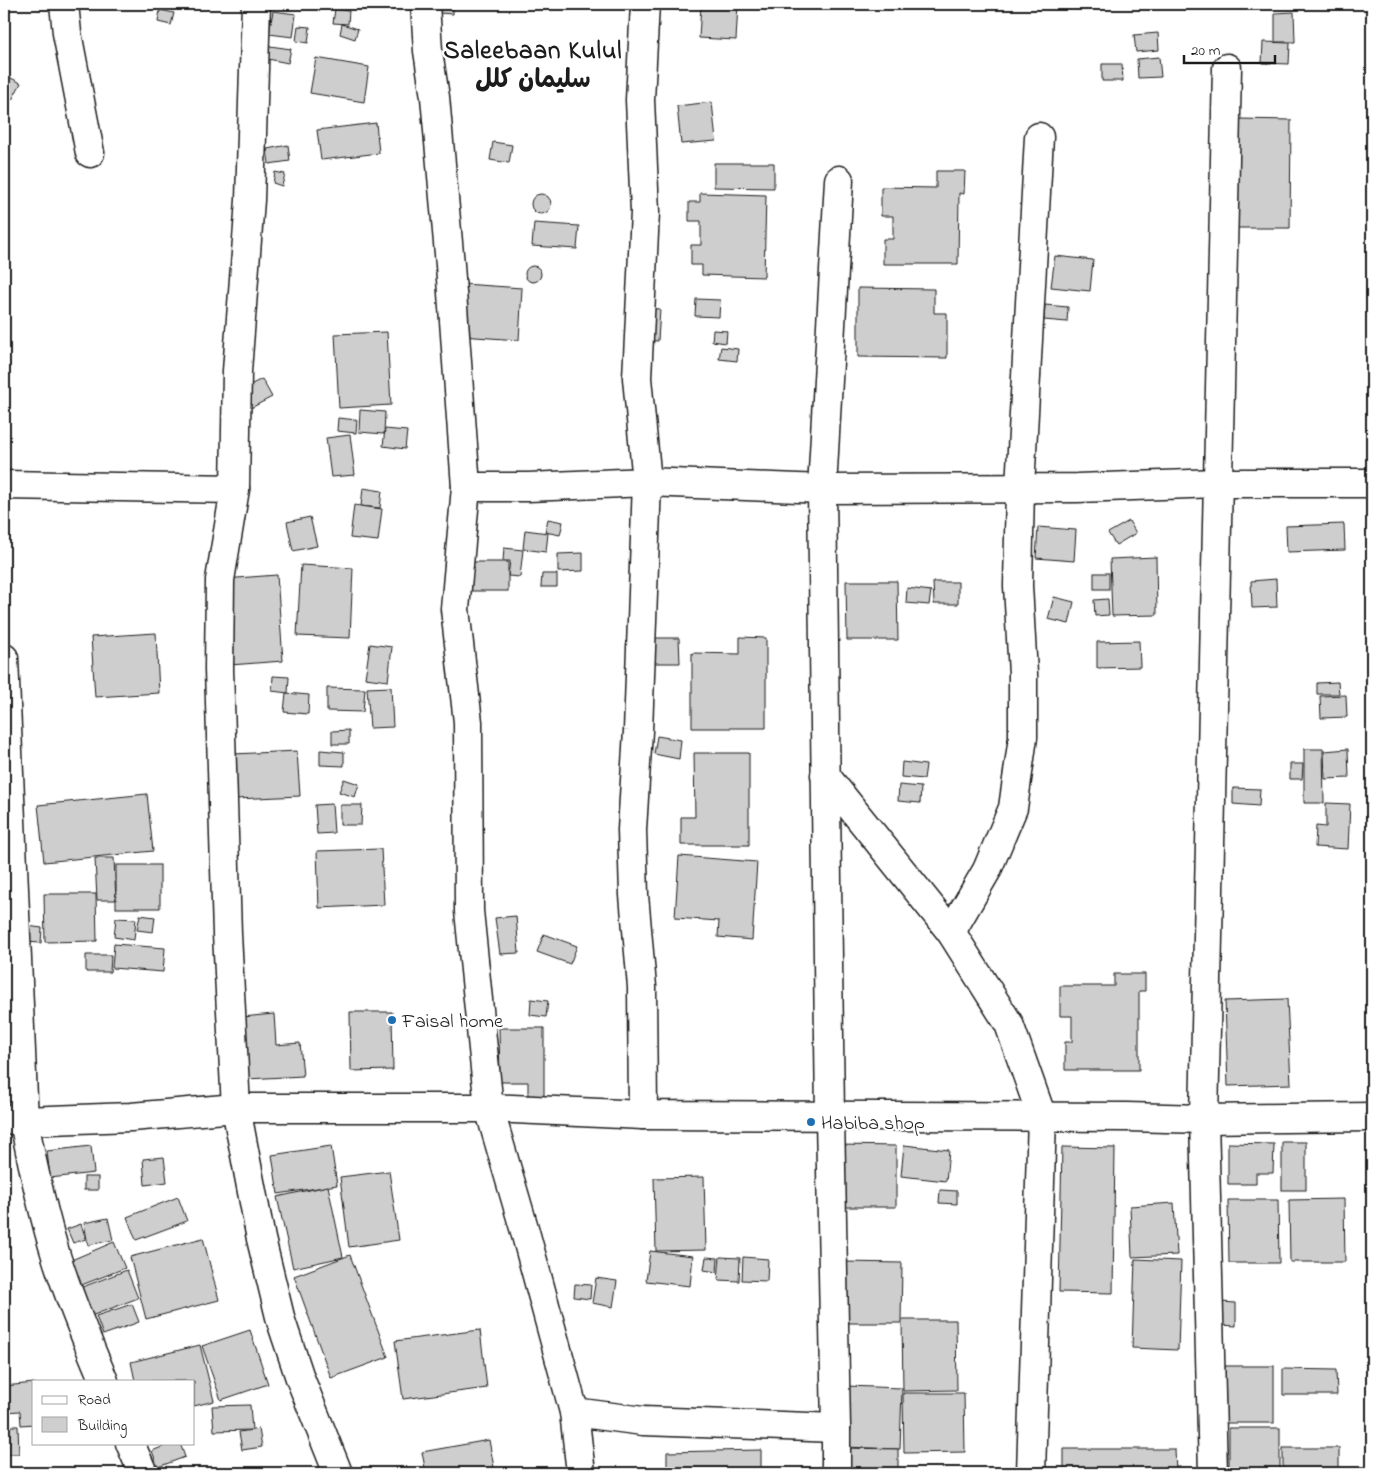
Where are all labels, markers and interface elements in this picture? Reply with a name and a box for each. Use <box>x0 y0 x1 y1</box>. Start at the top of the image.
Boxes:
scale bar <box>1184 32 1275 64</box>
district label: Saleebaan Kulul سليمان كلل <box>444 34 622 99</box>
text: 20 m <box>1191 40 1221 62</box>
place label: Faisal home <box>401 1008 503 1037</box>
marker: Faisal home <box>386 1014 398 1026</box>
place label: Habiba shop <box>821 1110 925 1139</box>
marker: Habiba shop <box>805 1116 817 1128</box>
legend <box>32 1380 195 1444</box>
text: Road <box>78 1389 111 1411</box>
text: Building <box>77 1415 127 1438</box>

